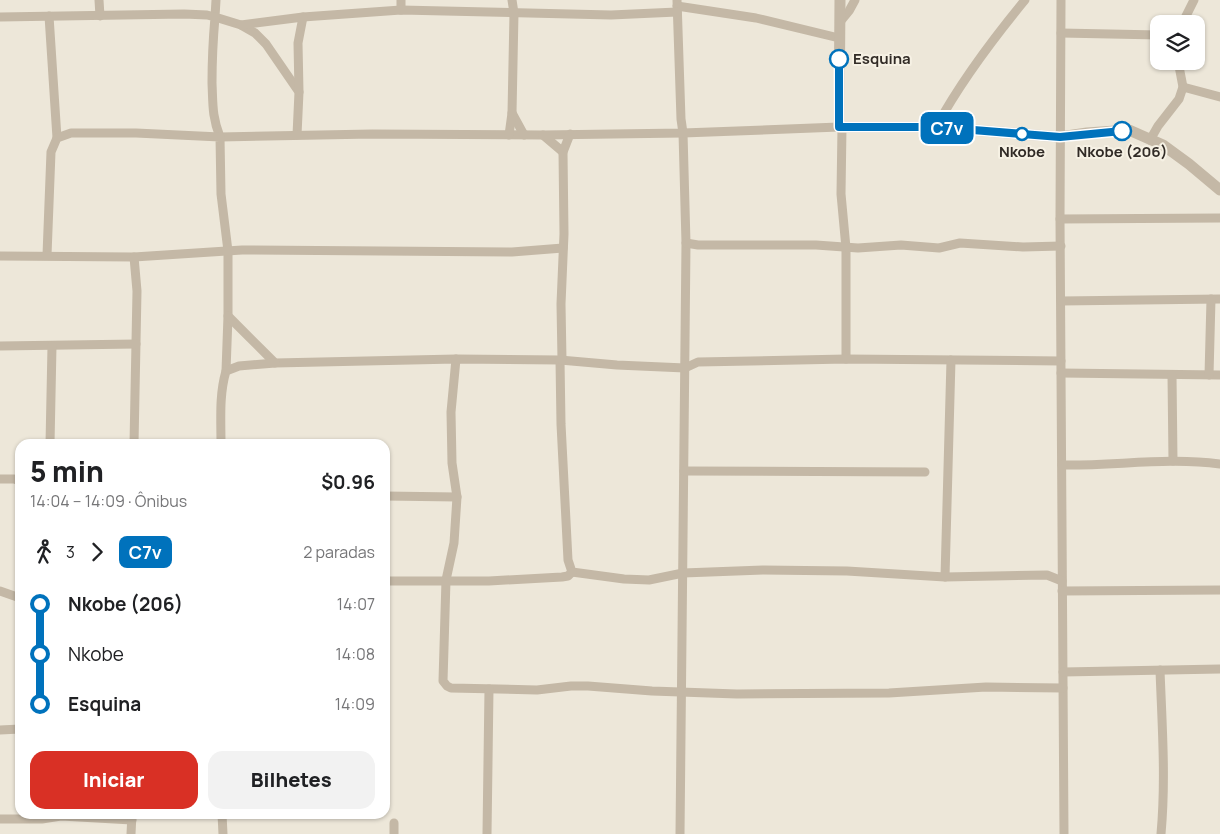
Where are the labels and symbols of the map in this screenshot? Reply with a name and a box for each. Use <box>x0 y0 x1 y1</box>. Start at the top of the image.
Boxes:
place label: Esquina <box>853 48 911 69</box>
marker: Esquina <box>829 49 849 69</box>
line badge: C7v <box>918 112 976 144</box>
marker: Nkobe (206) <box>1112 121 1132 141</box>
marker: Nkobe <box>1015 127 1029 141</box>
place label: Nkobe <box>999 141 1045 162</box>
place label: Nkobe (206) <box>1077 141 1167 162</box>

